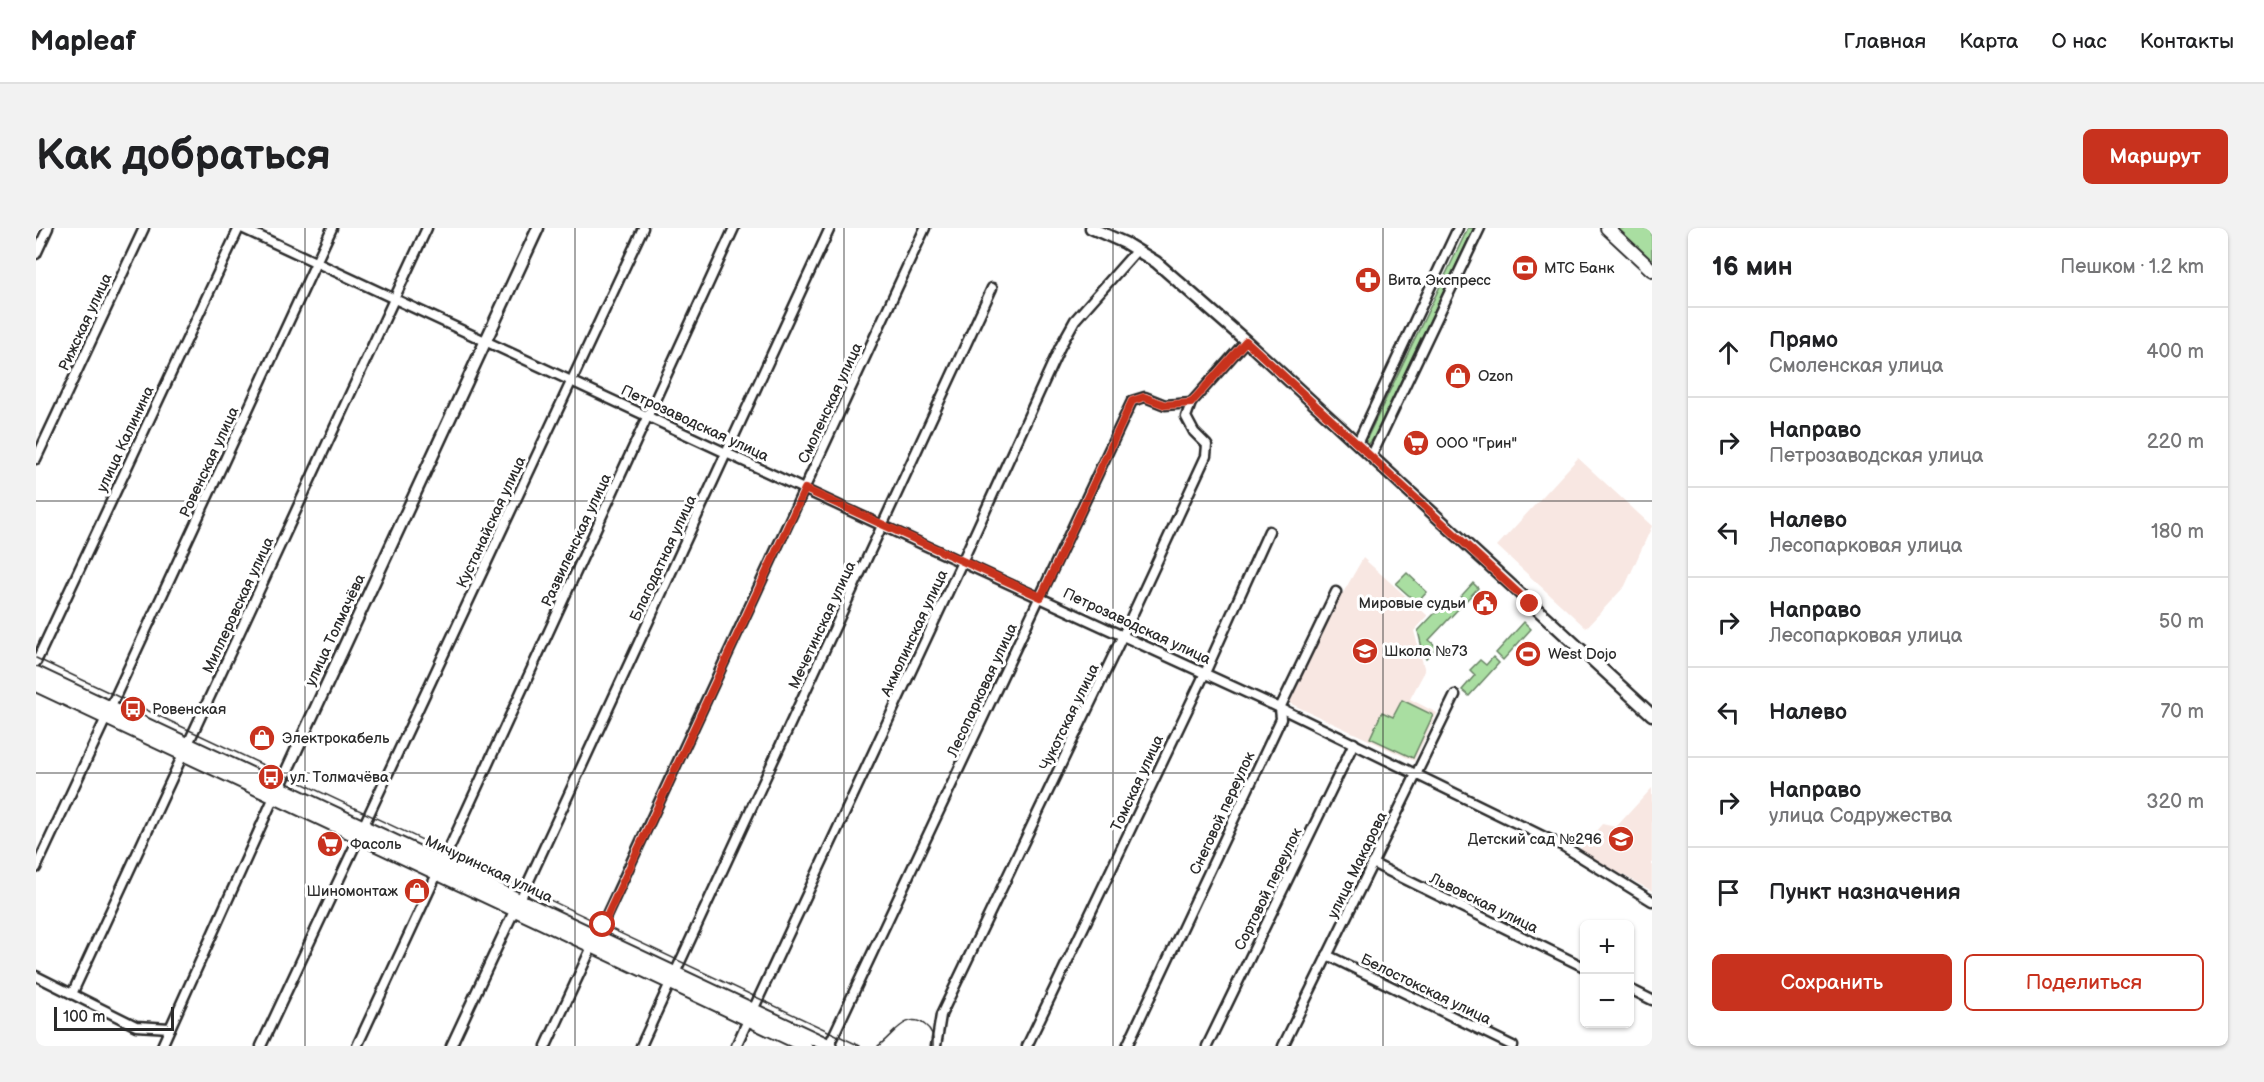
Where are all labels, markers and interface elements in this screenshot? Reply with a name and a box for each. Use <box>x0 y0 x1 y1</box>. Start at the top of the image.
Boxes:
text: Mapleaf <box>30 25 136 58</box>
text: Главная <box>1843 29 1926 54</box>
text: Карта <box>1959 29 2018 54</box>
text: О нас <box>2051 29 2107 54</box>
text: Контакты <box>2140 29 2234 54</box>
button: Маршрут <box>2083 129 2228 184</box>
text: Как добраться <box>36 131 331 182</box>
text: 16 мин <box>1712 252 1793 283</box>
bank icon: МТС Банк <box>1510 253 1540 283</box>
text: Пешком · 1.2 km <box>2060 255 2204 279</box>
place label: МТС Банк <box>1544 259 1614 278</box>
pharmacy icon: Вита Экспресс <box>1353 265 1383 295</box>
street label: Рижская улица <box>54 270 116 374</box>
place label: Вита Экспресс <box>1388 271 1492 290</box>
text: Прямо <box>1769 327 1838 354</box>
icon: ahead <box>1712 336 1745 369</box>
street label: Смоленская улица <box>794 340 867 467</box>
text: 400 m <box>2146 340 2204 364</box>
text: Смоленская улица <box>1769 354 1944 378</box>
shop icon: Ozon <box>1443 361 1473 391</box>
place label: Ozon <box>1478 367 1513 386</box>
street label: Петрозаводская улица <box>618 381 772 466</box>
street label: улица Калинина <box>92 383 158 495</box>
street label: Ровенская улица <box>176 404 243 521</box>
text: Направо <box>1769 417 1861 444</box>
icon: right <box>1712 426 1745 459</box>
supermarket icon: ООО "Грин" <box>1401 428 1431 458</box>
text: 220 m <box>2147 430 2204 454</box>
place label: ООО "Грин" <box>1436 434 1517 453</box>
text: Петрозаводская улица <box>1769 444 1984 468</box>
street label: Кустанайская улица <box>453 453 530 591</box>
street label: Развиленская улица <box>537 470 616 610</box>
street label: Благодатная улица <box>626 492 701 624</box>
text: Налево <box>1769 507 1847 534</box>
icon: left <box>1712 516 1745 549</box>
text: 180 m <box>2151 520 2204 544</box>
street label: Миллеровская улица <box>199 534 278 676</box>
text: Лесопарковая улица <box>1769 534 1963 558</box>
street label: Мечетинская улица <box>785 558 860 692</box>
street label: Акмолинская улица <box>876 567 952 701</box>
street label: улица Толмачёва <box>301 571 370 689</box>
street label: Петрозаводская улица <box>1060 584 1214 669</box>
public building icon: Мировые судьи <box>1470 588 1500 618</box>
route end <box>1516 590 1542 616</box>
place label: Мировые судьи <box>1359 594 1466 613</box>
text: Направо <box>1769 597 1861 624</box>
icon: right <box>1712 606 1745 639</box>
text: 50 m <box>2159 610 2204 634</box>
street label: Лесопарковая улица <box>943 620 1022 761</box>
text: Лесопарковая улица <box>1769 624 1963 648</box>
school or university icon: Школа №73 <box>1350 636 1380 666</box>
sports icon: West Dojo <box>1513 639 1543 669</box>
place label: Школа №73 <box>1384 642 1468 661</box>
place label: West Dojo <box>1548 645 1617 664</box>
street label: Чукотская улица <box>1035 661 1104 774</box>
bus stop icon: Ровенская <box>118 694 148 724</box>
icon: left <box>1712 696 1745 729</box>
text: Налево <box>1769 699 1847 726</box>
place label: Ровенская <box>152 700 226 719</box>
text: 70 m <box>2160 700 2204 724</box>
shop icon: Электрокабель <box>247 723 277 753</box>
place label: Электрокабель <box>282 729 390 748</box>
street label: Томская улица <box>1107 732 1168 834</box>
street label: Снеговой переулок <box>1186 749 1259 878</box>
bus stop icon: ул. Толмачёва <box>256 762 286 792</box>
place label: ул. Толмачёва <box>290 768 389 787</box>
text: Направо <box>1769 777 1861 804</box>
icon: right <box>1712 786 1745 819</box>
text: 320 m <box>2146 790 2204 814</box>
text: улица Содружества <box>1769 804 1952 828</box>
street label: улица Макарова <box>1323 809 1392 922</box>
school or university icon: Детский сад №296 <box>1606 824 1636 854</box>
street label: Сортовой переулок <box>1231 825 1306 954</box>
supermarket icon: Фасоль <box>315 829 345 859</box>
place label: Детский сад №296 <box>1468 830 1602 849</box>
street label: Мичуринская улица <box>422 832 556 907</box>
place label: Фасоль <box>350 835 402 854</box>
street label: Львовская улица <box>1426 869 1541 938</box>
shop icon: Шиномонтаж <box>402 876 432 906</box>
icon: arrive <box>1712 876 1745 909</box>
text: Пункт назначения <box>1769 879 1961 906</box>
place label: Шиномонтаж <box>307 882 399 901</box>
route start <box>589 911 615 937</box>
map controls <box>1580 920 1634 1028</box>
button: + <box>1580 920 1634 974</box>
street label: Белостокская улица <box>1358 950 1494 1029</box>
button: Сохранить <box>1712 954 1952 1011</box>
button: Поделиться <box>1964 954 2204 1011</box>
button: − <box>1580 974 1634 1028</box>
scale bar <box>54 1004 174 1032</box>
text: 100 m <box>63 1008 106 1027</box>

